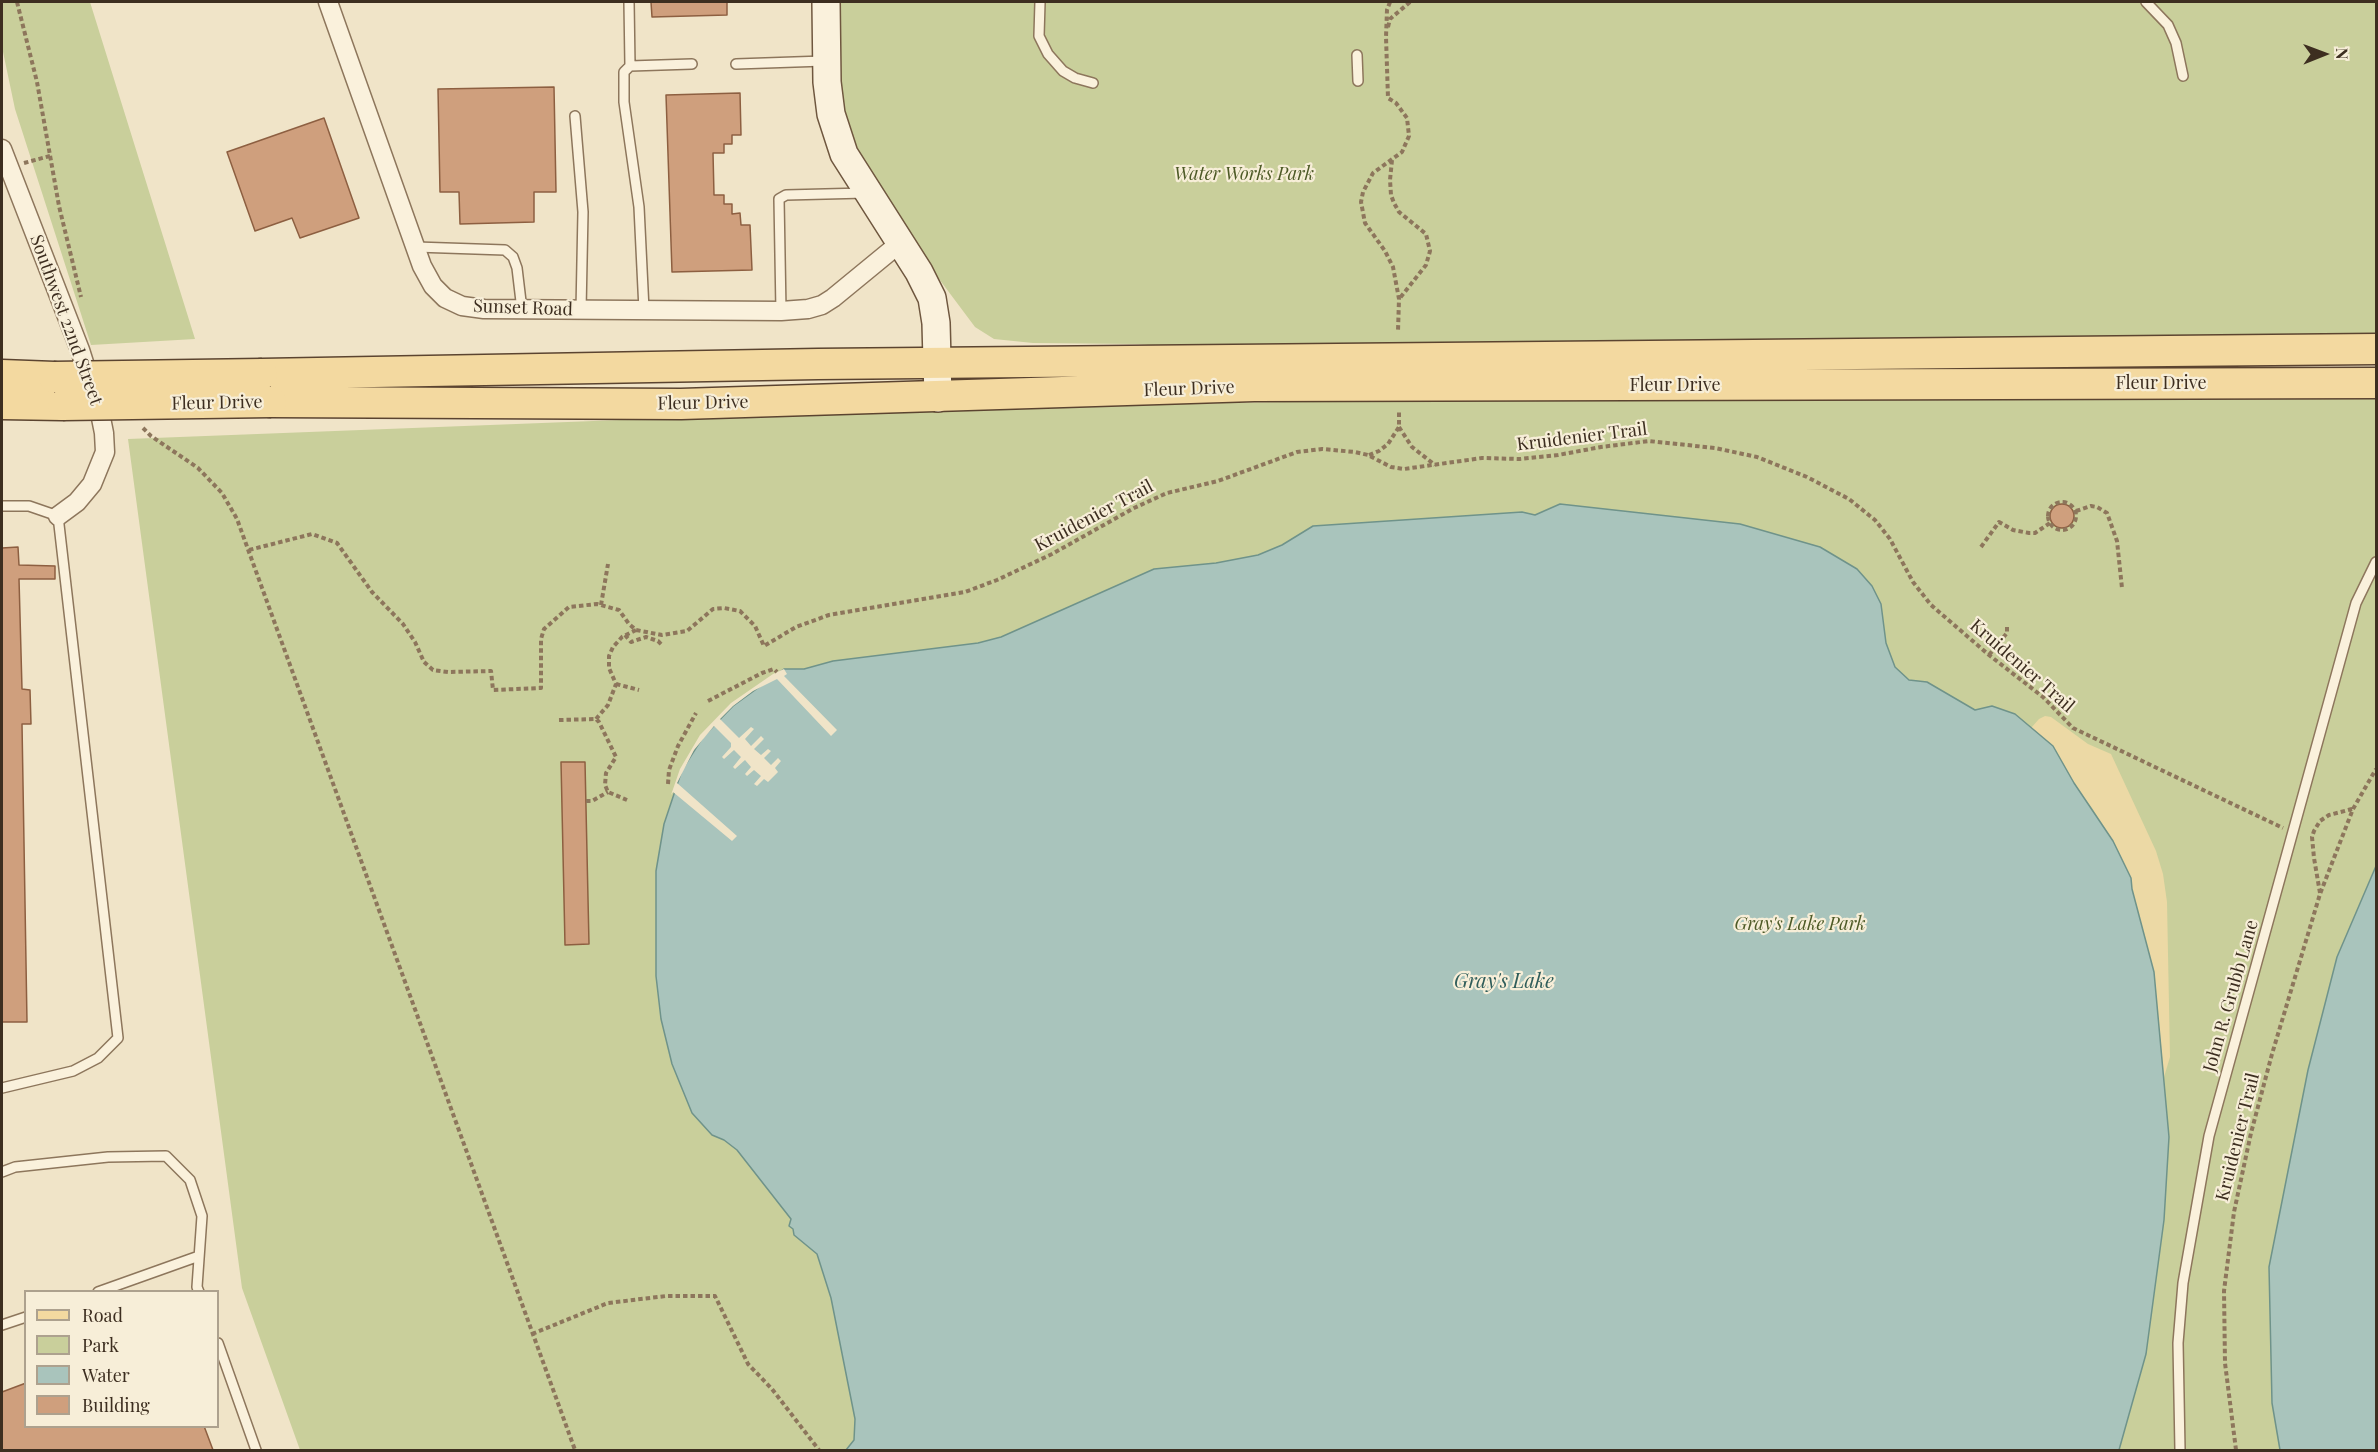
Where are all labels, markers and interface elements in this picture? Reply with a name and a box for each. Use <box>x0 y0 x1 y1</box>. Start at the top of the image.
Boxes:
north arrow <box>2294 24 2354 84</box>
text: N <box>2332 48 2353 60</box>
park label: Water Works Park <box>1174 163 1314 185</box>
street label: Southwest 22nd Street <box>25 232 107 408</box>
street label: Sunset Road <box>473 295 573 321</box>
street label: Fleur Drive <box>2115 372 2207 394</box>
street label: Fleur Drive <box>1629 374 1721 396</box>
street label: Fleur Drive <box>1143 377 1235 401</box>
street label: Fleur Drive <box>171 391 263 415</box>
street label: Fleur Drive <box>657 391 749 415</box>
street label: Kruidenier Trail <box>1516 418 1648 456</box>
street label: Kruidenier Trail <box>1031 476 1157 556</box>
street label: Kruidenier Trail <box>1965 615 2079 717</box>
park label: Gray's Lake Park <box>1734 913 1866 935</box>
street label: John R. Grubb Lane <box>2199 918 2263 1074</box>
water label: Gray's Lake <box>1454 970 1554 994</box>
street label: Kruidenier Trail <box>2212 1071 2264 1203</box>
legend <box>24 1290 219 1428</box>
text: Road <box>82 1303 123 1327</box>
text: Park <box>82 1333 119 1357</box>
text: Water <box>82 1363 130 1387</box>
text: Building <box>82 1393 150 1417</box>

